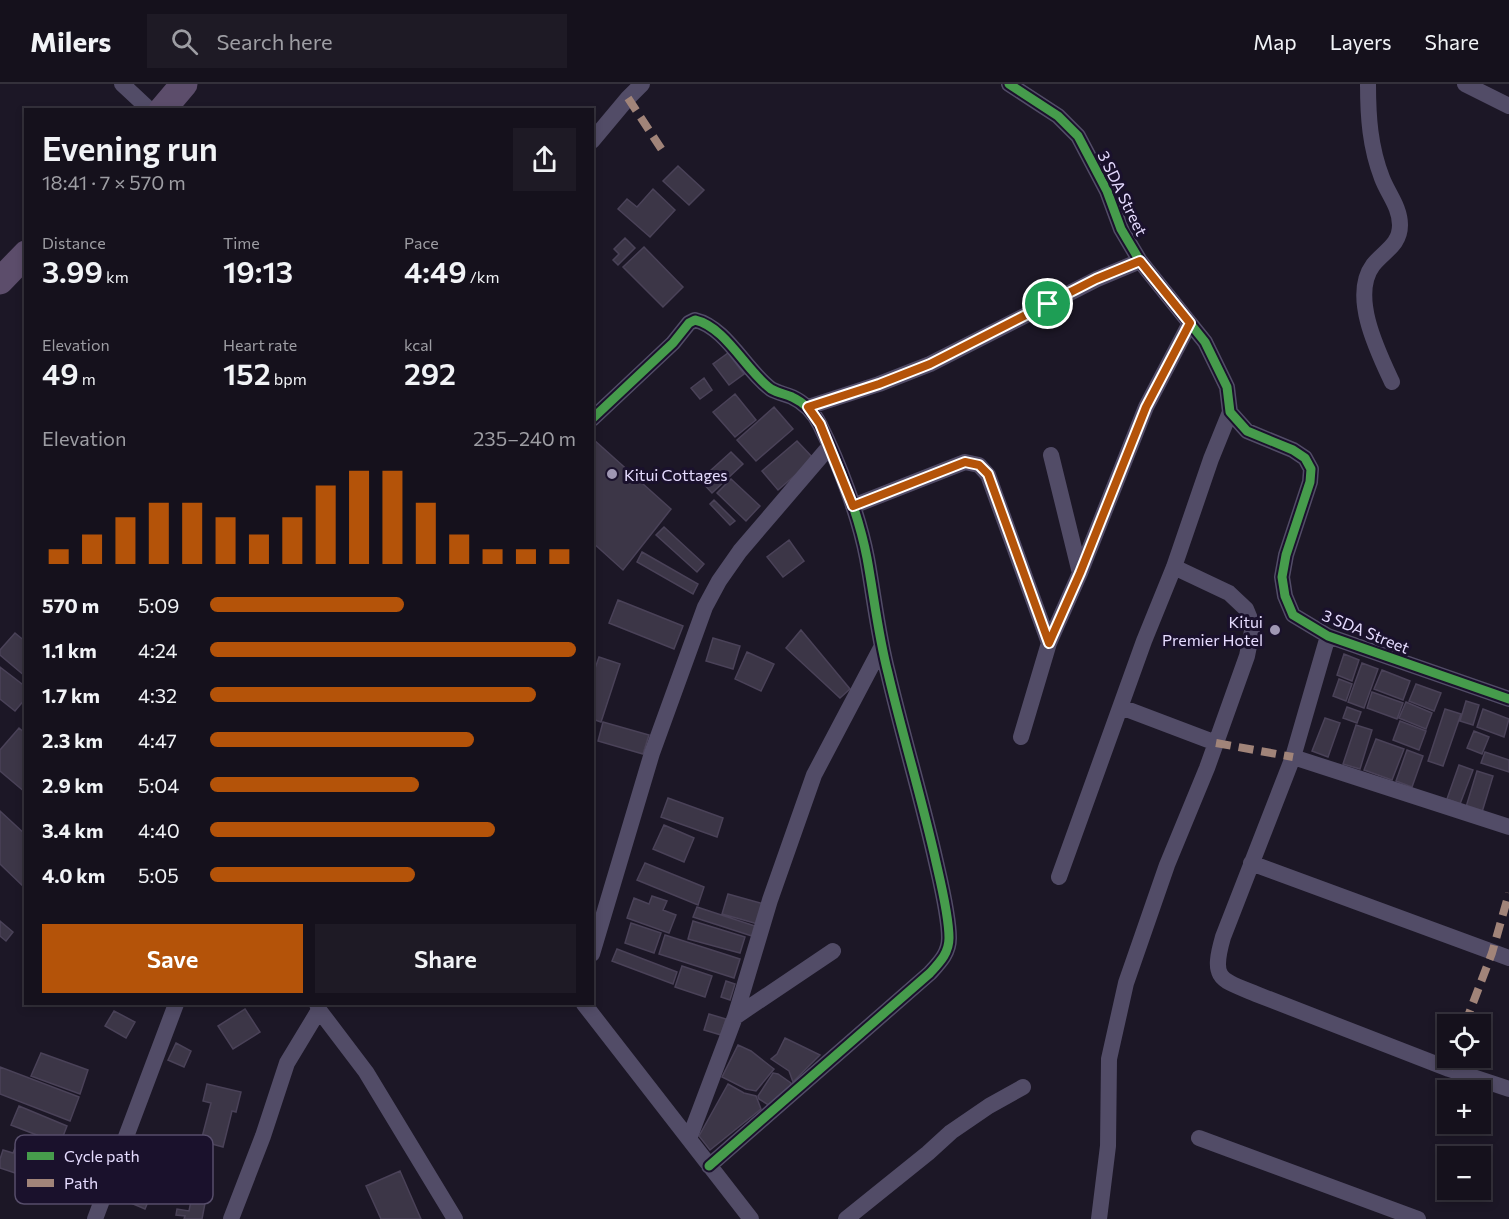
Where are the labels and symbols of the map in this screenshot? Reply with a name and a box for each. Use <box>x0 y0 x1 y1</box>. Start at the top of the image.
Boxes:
street label: 3 SDA Street <box>1094 147 1152 239</box>
pin <box>1022 278 1073 329</box>
place label: Kitui Cottages <box>624 465 728 484</box>
marker: Kitui Cottages <box>605 467 619 481</box>
street label: 3 SDA Street <box>1320 605 1413 657</box>
place label: Kitui Premier Hotel <box>1162 612 1263 649</box>
marker: Kitui Premier Hotel <box>1268 623 1282 637</box>
legend <box>15 1135 213 1204</box>
text: Cycle path <box>64 1146 140 1165</box>
text: Path <box>64 1173 98 1192</box>

